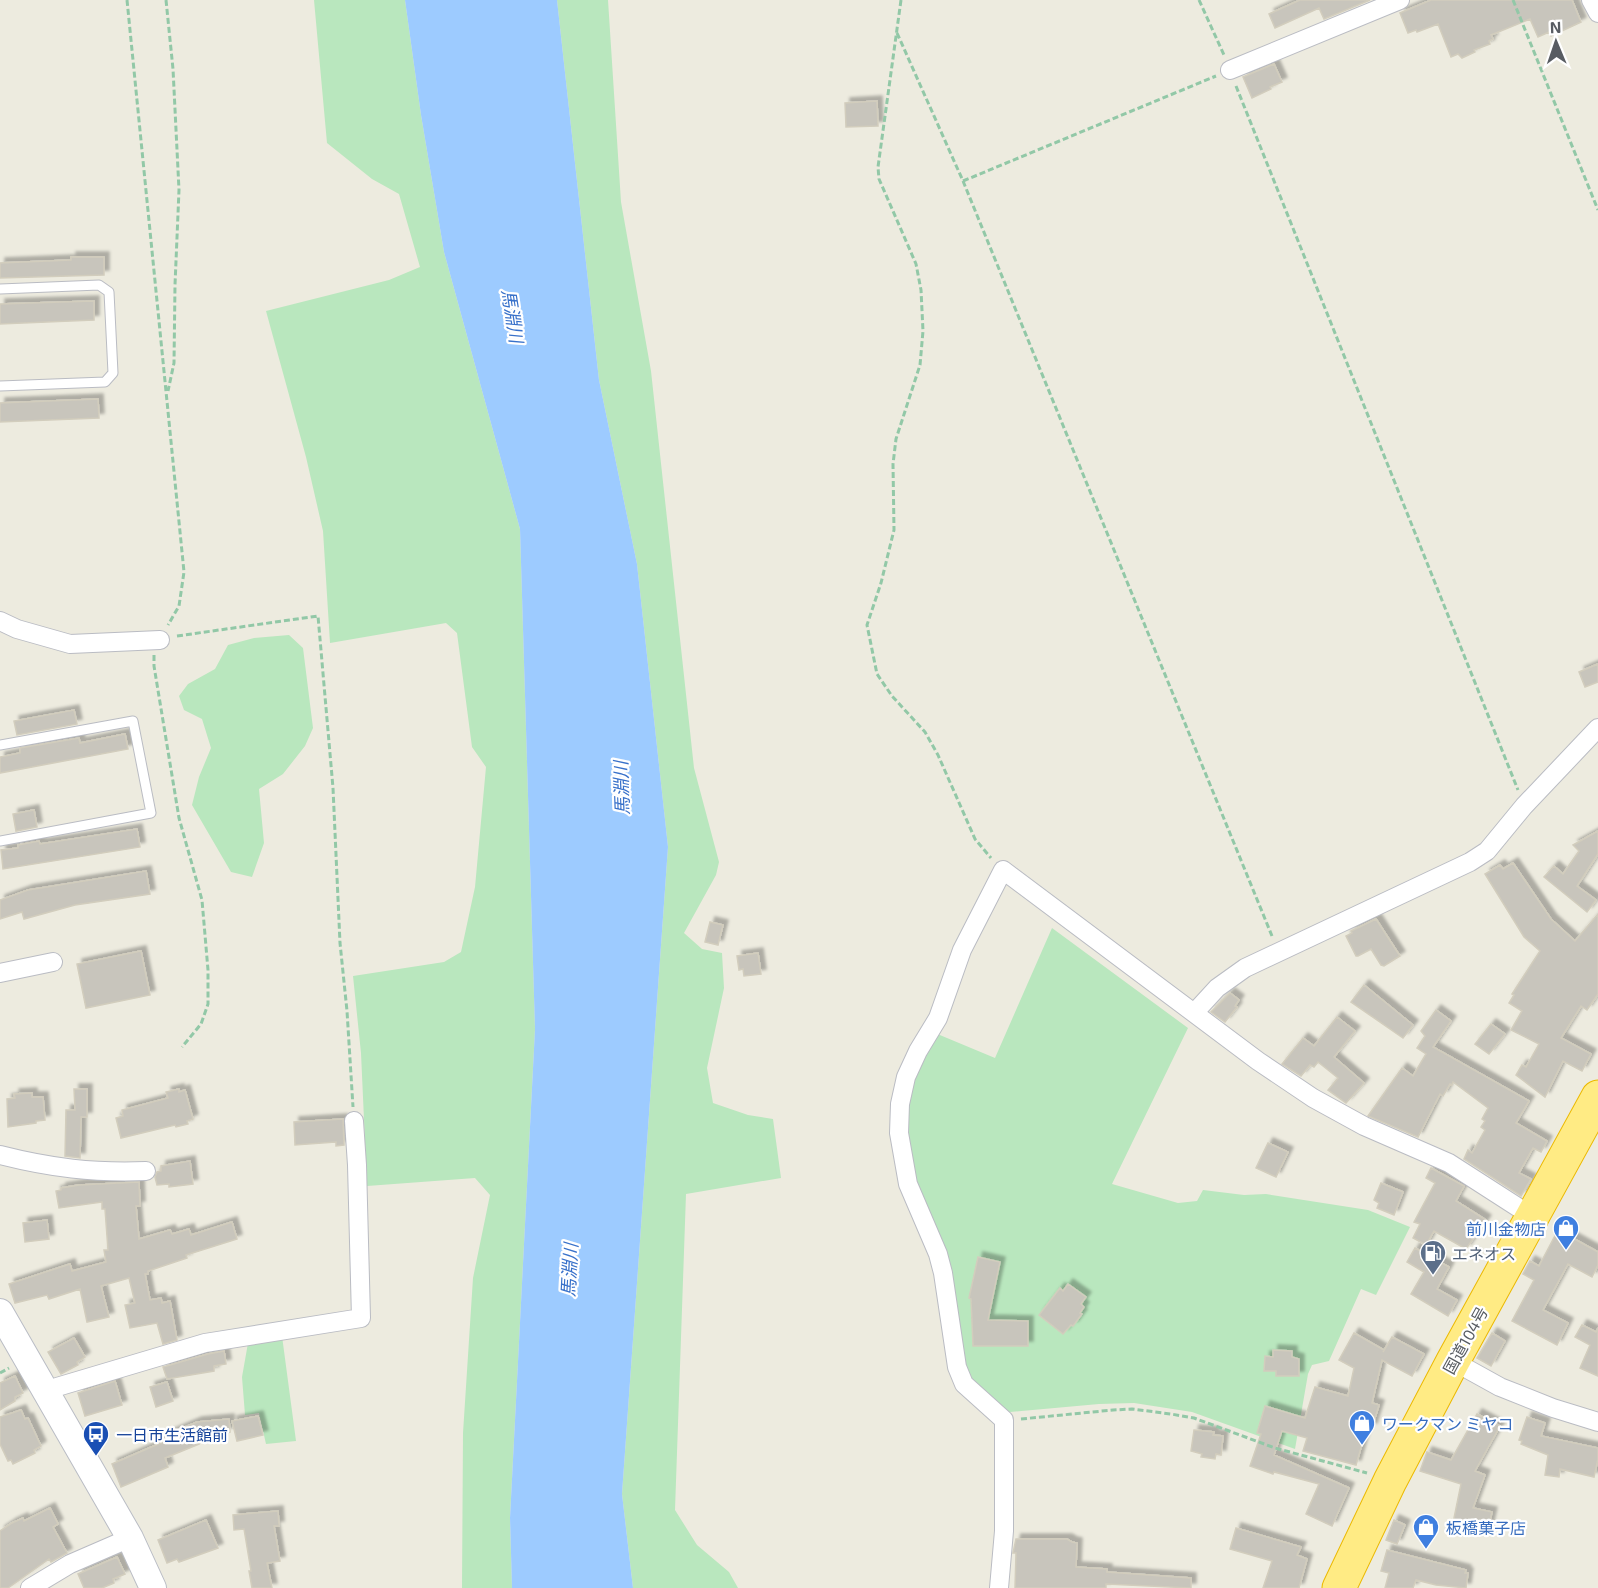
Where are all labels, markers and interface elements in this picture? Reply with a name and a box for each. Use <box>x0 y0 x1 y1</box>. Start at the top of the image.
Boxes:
north arrow <box>1526 12 1586 72</box>
text: N <box>1549 17 1562 36</box>
water label: 馬淵川 <box>498 288 528 346</box>
water label: 馬淵川 <box>609 759 633 815</box>
shop icon: 前川金物店 <box>1551 1213 1581 1251</box>
place label: 前川金物店 <box>1466 1219 1546 1238</box>
fuel station icon: エネオス <box>1418 1238 1448 1276</box>
water label: 馬淵川 <box>557 1240 582 1298</box>
place label: エネオス <box>1452 1244 1516 1263</box>
street label: 国道104号 <box>1439 1303 1491 1377</box>
shop icon: ワークマン ミヤコ <box>1347 1408 1377 1446</box>
place label: ワークマン ミヤコ <box>1382 1414 1514 1433</box>
bus stop icon: 一日市生活館前 <box>81 1419 111 1457</box>
place label: 一日市生活館前 <box>116 1425 228 1444</box>
shop icon: 板橋菓子店 <box>1411 1512 1441 1550</box>
place label: 板橋菓子店 <box>1446 1518 1526 1537</box>

